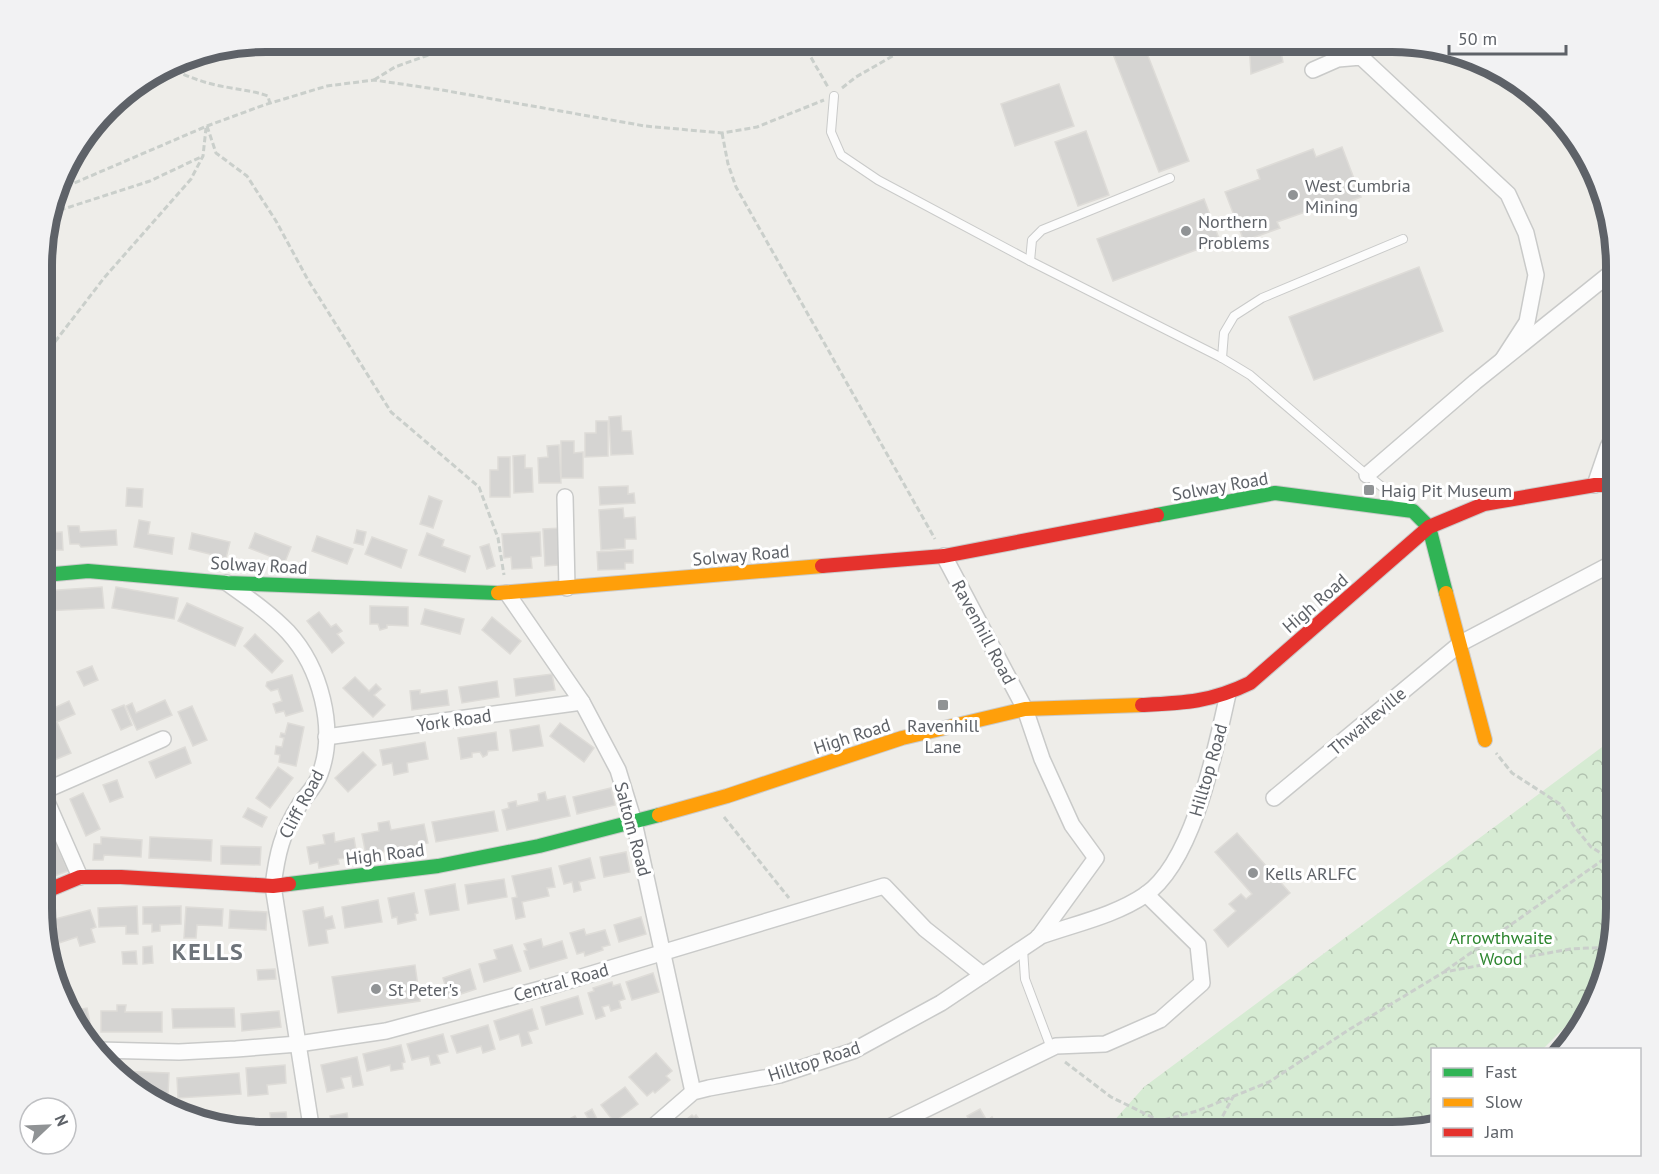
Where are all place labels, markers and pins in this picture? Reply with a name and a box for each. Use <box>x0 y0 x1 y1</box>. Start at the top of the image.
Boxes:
place label: West Cumbria Mining <box>1305 174 1411 218</box>
marker: West Cumbria Mining <box>1286 188 1300 202</box>
place label: Northern Problems <box>1198 210 1270 254</box>
marker: Northern Problems <box>1179 224 1193 238</box>
place label: Haig Pit Museum <box>1381 479 1512 502</box>
marker: Haig Pit Museum <box>1362 483 1376 497</box>
marker: Ravenhill Lane <box>936 698 950 712</box>
place label: Ravenhill Lane <box>907 714 980 758</box>
place label: Kells ARLFC <box>1265 862 1357 885</box>
marker: Kells ARLFC <box>1246 866 1260 880</box>
place label: St Peter's <box>388 978 459 1001</box>
marker: St Peter's <box>369 982 383 996</box>

